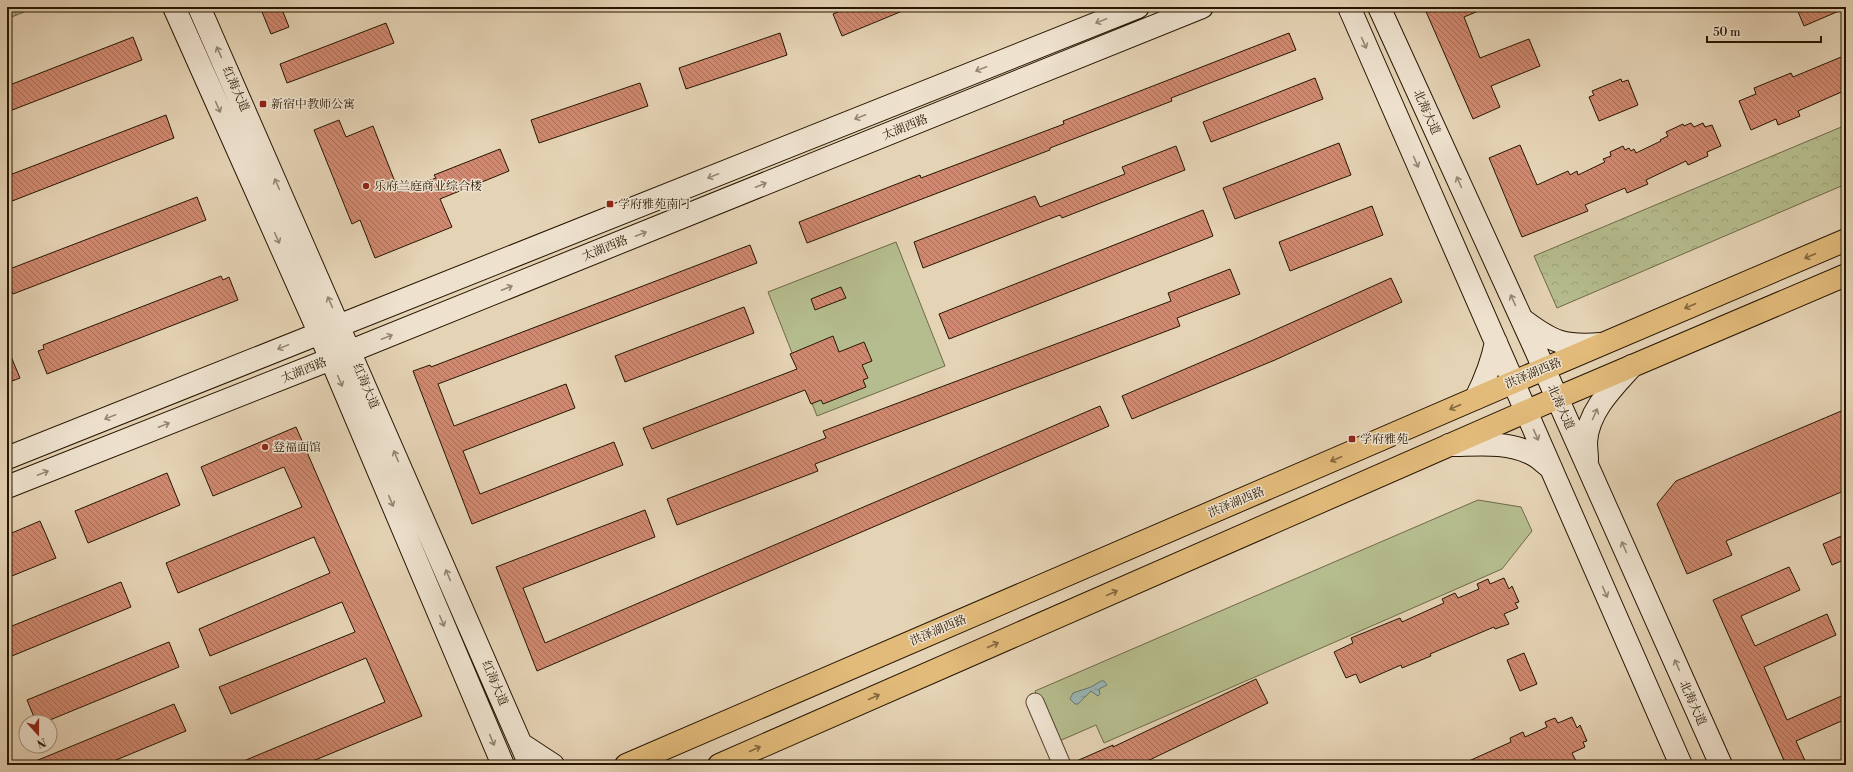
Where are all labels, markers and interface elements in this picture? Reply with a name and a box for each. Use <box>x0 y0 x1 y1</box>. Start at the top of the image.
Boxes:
one-way arrow <box>1096 18 1108 26</box>
scale bar <box>1707 18 1821 44</box>
text: 50 m <box>1713 25 1741 40</box>
one-way arrow <box>1361 36 1368 48</box>
one-way arrow <box>215 46 222 58</box>
street label: 红海大道 <box>219 64 252 114</box>
one-way arrow <box>975 66 987 74</box>
street label: 北海大道 <box>1410 87 1443 137</box>
place label: 新宿中教师公寓 <box>271 97 355 112</box>
marker: 新宿中教师公寓 <box>258 99 268 109</box>
one-way arrow <box>215 100 223 112</box>
street label: 太湖西路 <box>880 112 930 143</box>
one-way arrow <box>854 114 866 122</box>
one-way arrow <box>1413 155 1421 167</box>
one-way arrow <box>707 172 719 180</box>
one-way arrow <box>1455 176 1462 188</box>
one-way arrow <box>273 178 280 190</box>
place label: 乐府兰庭商业综合楼 <box>374 179 482 194</box>
marker: 乐府兰庭商业综合楼 <box>361 181 371 191</box>
one-way arrow <box>755 181 767 188</box>
place label: 学府雅苑南门 <box>618 197 690 212</box>
marker: 学府雅苑南门 <box>605 199 615 209</box>
one-way arrow <box>634 229 646 237</box>
one-way arrow <box>274 232 281 244</box>
street label: 太湖西路 <box>580 233 630 264</box>
one-way arrow <box>1805 252 1817 260</box>
one-way arrow <box>501 283 513 291</box>
one-way arrow <box>1509 295 1516 307</box>
one-way arrow <box>326 297 333 309</box>
one-way arrow <box>1685 303 1697 311</box>
one-way arrow <box>380 332 392 340</box>
one-way arrow <box>277 344 289 351</box>
street label: 太湖西路 <box>279 355 329 386</box>
street label: 洪泽湖西路 <box>1503 355 1564 392</box>
street label: 红海大道 <box>349 361 382 411</box>
one-way arrow <box>337 375 344 387</box>
street label: 北海大道 <box>1544 382 1577 432</box>
one-way arrow <box>1449 404 1461 411</box>
one-way arrow <box>1592 408 1599 420</box>
one-way arrow <box>105 413 117 421</box>
one-way arrow <box>158 421 170 429</box>
one-way arrow <box>1533 428 1540 440</box>
place label: 学府雅苑 <box>1360 432 1408 447</box>
marker: 学府雅苑 <box>1347 434 1357 444</box>
place label: 登福面馆 <box>273 440 321 455</box>
marker: 登福面馆 <box>260 442 270 452</box>
one-way arrow <box>392 450 399 462</box>
one-way arrow <box>1330 455 1342 463</box>
one-way arrow <box>37 468 49 476</box>
street label: 洪泽湖西路 <box>1206 484 1267 521</box>
one-way arrow <box>388 494 395 506</box>
one-way arrow <box>1620 541 1627 553</box>
one-way arrow <box>444 569 451 581</box>
one-way arrow <box>1602 586 1609 598</box>
one-way arrow <box>1106 589 1118 596</box>
street label: 洪泽湖西路 <box>908 612 969 649</box>
one-way arrow <box>438 614 446 626</box>
one-way arrow <box>986 641 998 648</box>
street label: 红海大道 <box>478 658 511 708</box>
one-way arrow <box>1673 660 1680 672</box>
street label: 北海大道 <box>1676 678 1709 728</box>
one-way arrow <box>867 693 879 700</box>
north arrow <box>18 714 58 754</box>
text: N <box>34 734 48 751</box>
one-way arrow <box>489 734 497 746</box>
one-way arrow <box>748 745 760 753</box>

